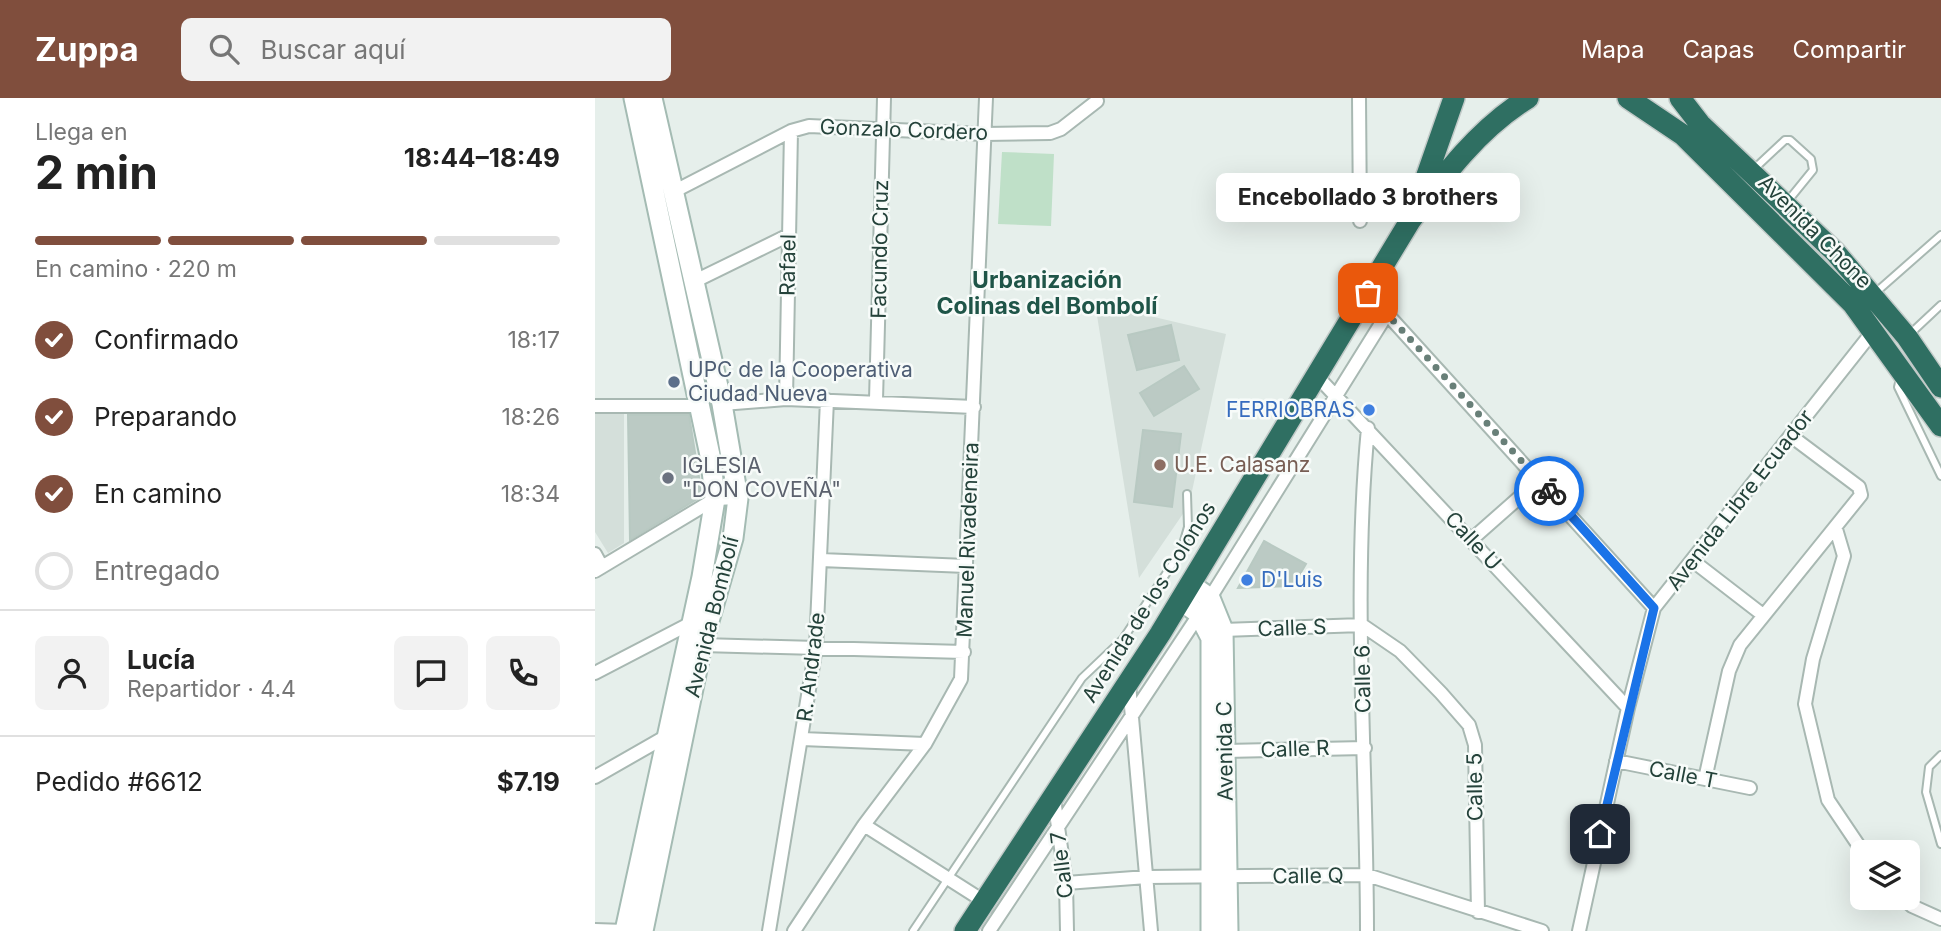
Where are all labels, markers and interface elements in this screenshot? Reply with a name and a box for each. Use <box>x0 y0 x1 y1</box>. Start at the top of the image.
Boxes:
search box <box>181 18 671 81</box>
text: Zuppa <box>35 29 139 69</box>
icon: search <box>205 30 243 68</box>
text: Buscar aquí <box>261 34 406 65</box>
text: Mapa <box>1581 35 1644 64</box>
text: Capas <box>1682 35 1755 64</box>
text: Compartir <box>1793 35 1906 64</box>
street label: Gonzalo Cordero <box>819 114 989 145</box>
text: Llega en <box>35 118 127 146</box>
text: 18:44–18:49 <box>404 142 560 173</box>
text: 2 min <box>35 144 158 200</box>
street label: Avenida Chone <box>1754 170 1877 293</box>
callout: Encebollado 3 brothers <box>1216 174 1520 223</box>
street label: Facundo Cruz <box>866 179 893 319</box>
text: Encebollado 3 brothers <box>1238 183 1498 211</box>
street label: Rafael <box>774 234 801 296</box>
text: En camino · 220 m <box>35 255 237 283</box>
pin <box>1338 263 1398 323</box>
district label: Urbanización Colinas del Bombolí <box>937 266 1158 320</box>
icon: bag <box>1349 274 1387 312</box>
icon: check <box>35 321 73 359</box>
text: Confirmado <box>94 324 239 355</box>
text: 18:17 <box>507 326 560 354</box>
place label: UPC de la Cooperativa Ciudad Nueva <box>688 357 913 406</box>
marker: UPC de la Cooperativa Ciudad Nueva <box>666 374 682 390</box>
place label: FERRIOBRAS <box>1226 397 1355 422</box>
icon: check <box>35 398 73 436</box>
text: Preparando <box>94 401 237 432</box>
marker: FERRIOBRAS <box>1361 402 1377 418</box>
text: 18:26 <box>502 403 560 431</box>
street label: Avenida Libre Ecuador <box>1661 404 1818 595</box>
street label: Manuel Rivadeneira <box>952 442 983 638</box>
place label: U.E. Calasanz <box>1174 452 1310 477</box>
place label: IGLESIA "DON COVEÑA" <box>682 453 841 502</box>
courier <box>1514 456 1584 526</box>
marker: U.E. Calasanz <box>1152 457 1168 473</box>
marker: IGLESIA "DON COVEÑA" <box>660 470 676 486</box>
icon: bike <box>1530 472 1568 510</box>
icon: check <box>35 475 73 513</box>
text: En camino <box>94 478 222 509</box>
text: 18:34 <box>501 480 560 508</box>
street label: Avenida de los Colonos <box>1076 497 1221 707</box>
street label: Calle U <box>1440 506 1507 575</box>
street label: Avenida Bombolí <box>679 533 744 700</box>
text: Entregado <box>94 555 220 586</box>
place label: D'Luis <box>1261 567 1323 592</box>
marker: D'Luis <box>1239 572 1255 588</box>
street label: R. Andrade <box>791 611 830 723</box>
street label: Calle S <box>1257 614 1327 641</box>
button: person <box>35 636 109 710</box>
button: chat <box>394 636 468 710</box>
button: phone <box>486 636 560 710</box>
text: Lucía <box>127 644 195 675</box>
street label: Calle 6 <box>1349 645 1376 713</box>
text: Repartidor · 4.4 <box>127 675 296 703</box>
street label: Avenida C <box>1211 701 1238 801</box>
street label: Calle R <box>1260 735 1330 762</box>
street label: Calle 5 <box>1461 753 1488 821</box>
street label: Calle T <box>1647 756 1719 793</box>
text: Pedido #6612 <box>35 766 203 797</box>
text: $7.19 <box>497 766 560 797</box>
pin <box>1570 804 1630 864</box>
icon: home <box>1581 815 1619 853</box>
street label: Calle 7 <box>1045 830 1078 900</box>
map controls <box>1850 840 1920 910</box>
button: layers <box>1850 840 1920 910</box>
street label: Calle Q <box>1272 862 1344 889</box>

